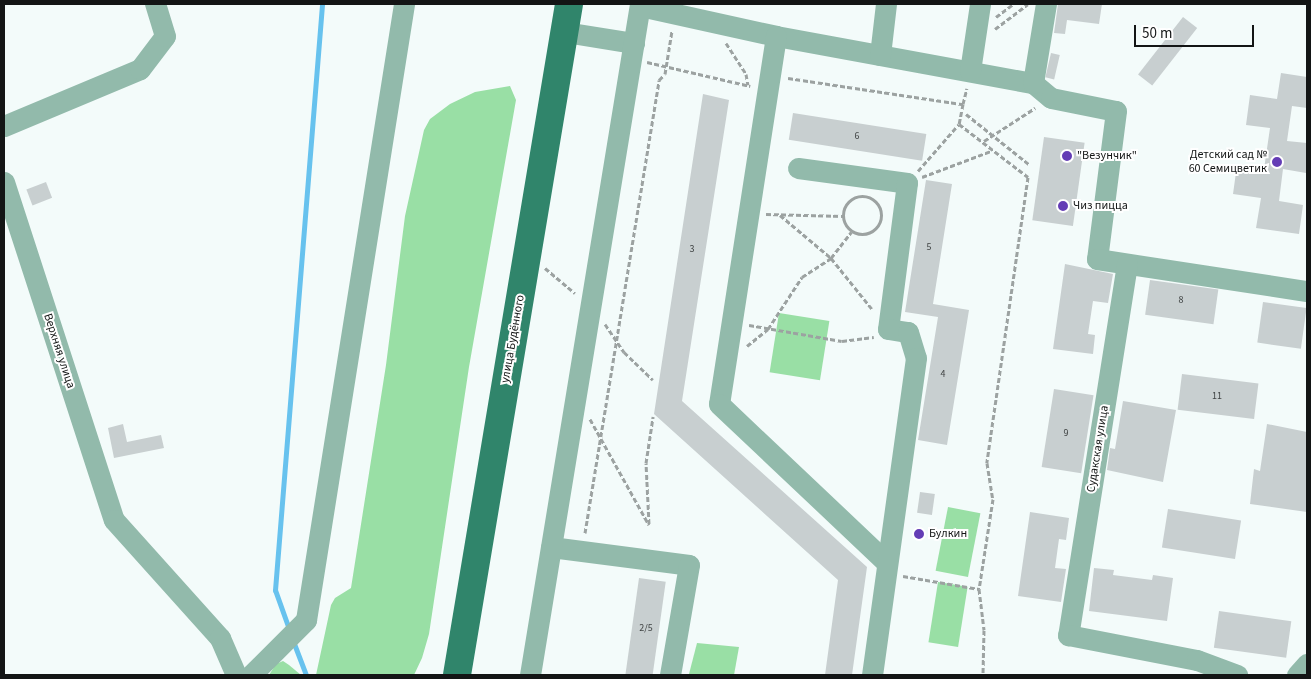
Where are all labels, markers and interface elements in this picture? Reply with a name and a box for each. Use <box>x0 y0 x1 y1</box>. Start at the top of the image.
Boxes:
scale bar <box>1136 15 1256 47</box>
text: 50 m <box>1142 23 1172 44</box>
house number: 6 <box>855 131 859 143</box>
place label: Детский сад № 60 Семицветик <box>1189 148 1267 176</box>
place label: "Везунчик" <box>1077 149 1137 163</box>
marker: "Везунчик" <box>1061 150 1073 162</box>
marker: Детский сад № 60 Семицветик <box>1271 156 1283 168</box>
place label: Чиз пицца <box>1073 199 1128 213</box>
marker: Чиз пицца <box>1057 200 1069 212</box>
house number: 5 <box>927 242 931 254</box>
house number: 3 <box>690 244 694 256</box>
street label: улица Будённого <box>498 294 528 384</box>
house number: 8 <box>1179 295 1183 307</box>
street label: Верхняя улица <box>40 312 78 390</box>
house number: 4 <box>941 369 945 381</box>
house number: 11 <box>1212 391 1222 403</box>
street label: Судакская улица <box>1084 405 1112 493</box>
house number: 9 <box>1064 428 1068 440</box>
place label: Булкин <box>929 527 967 541</box>
marker: Булкин <box>913 528 925 540</box>
house number: 2/5 <box>639 623 653 635</box>

